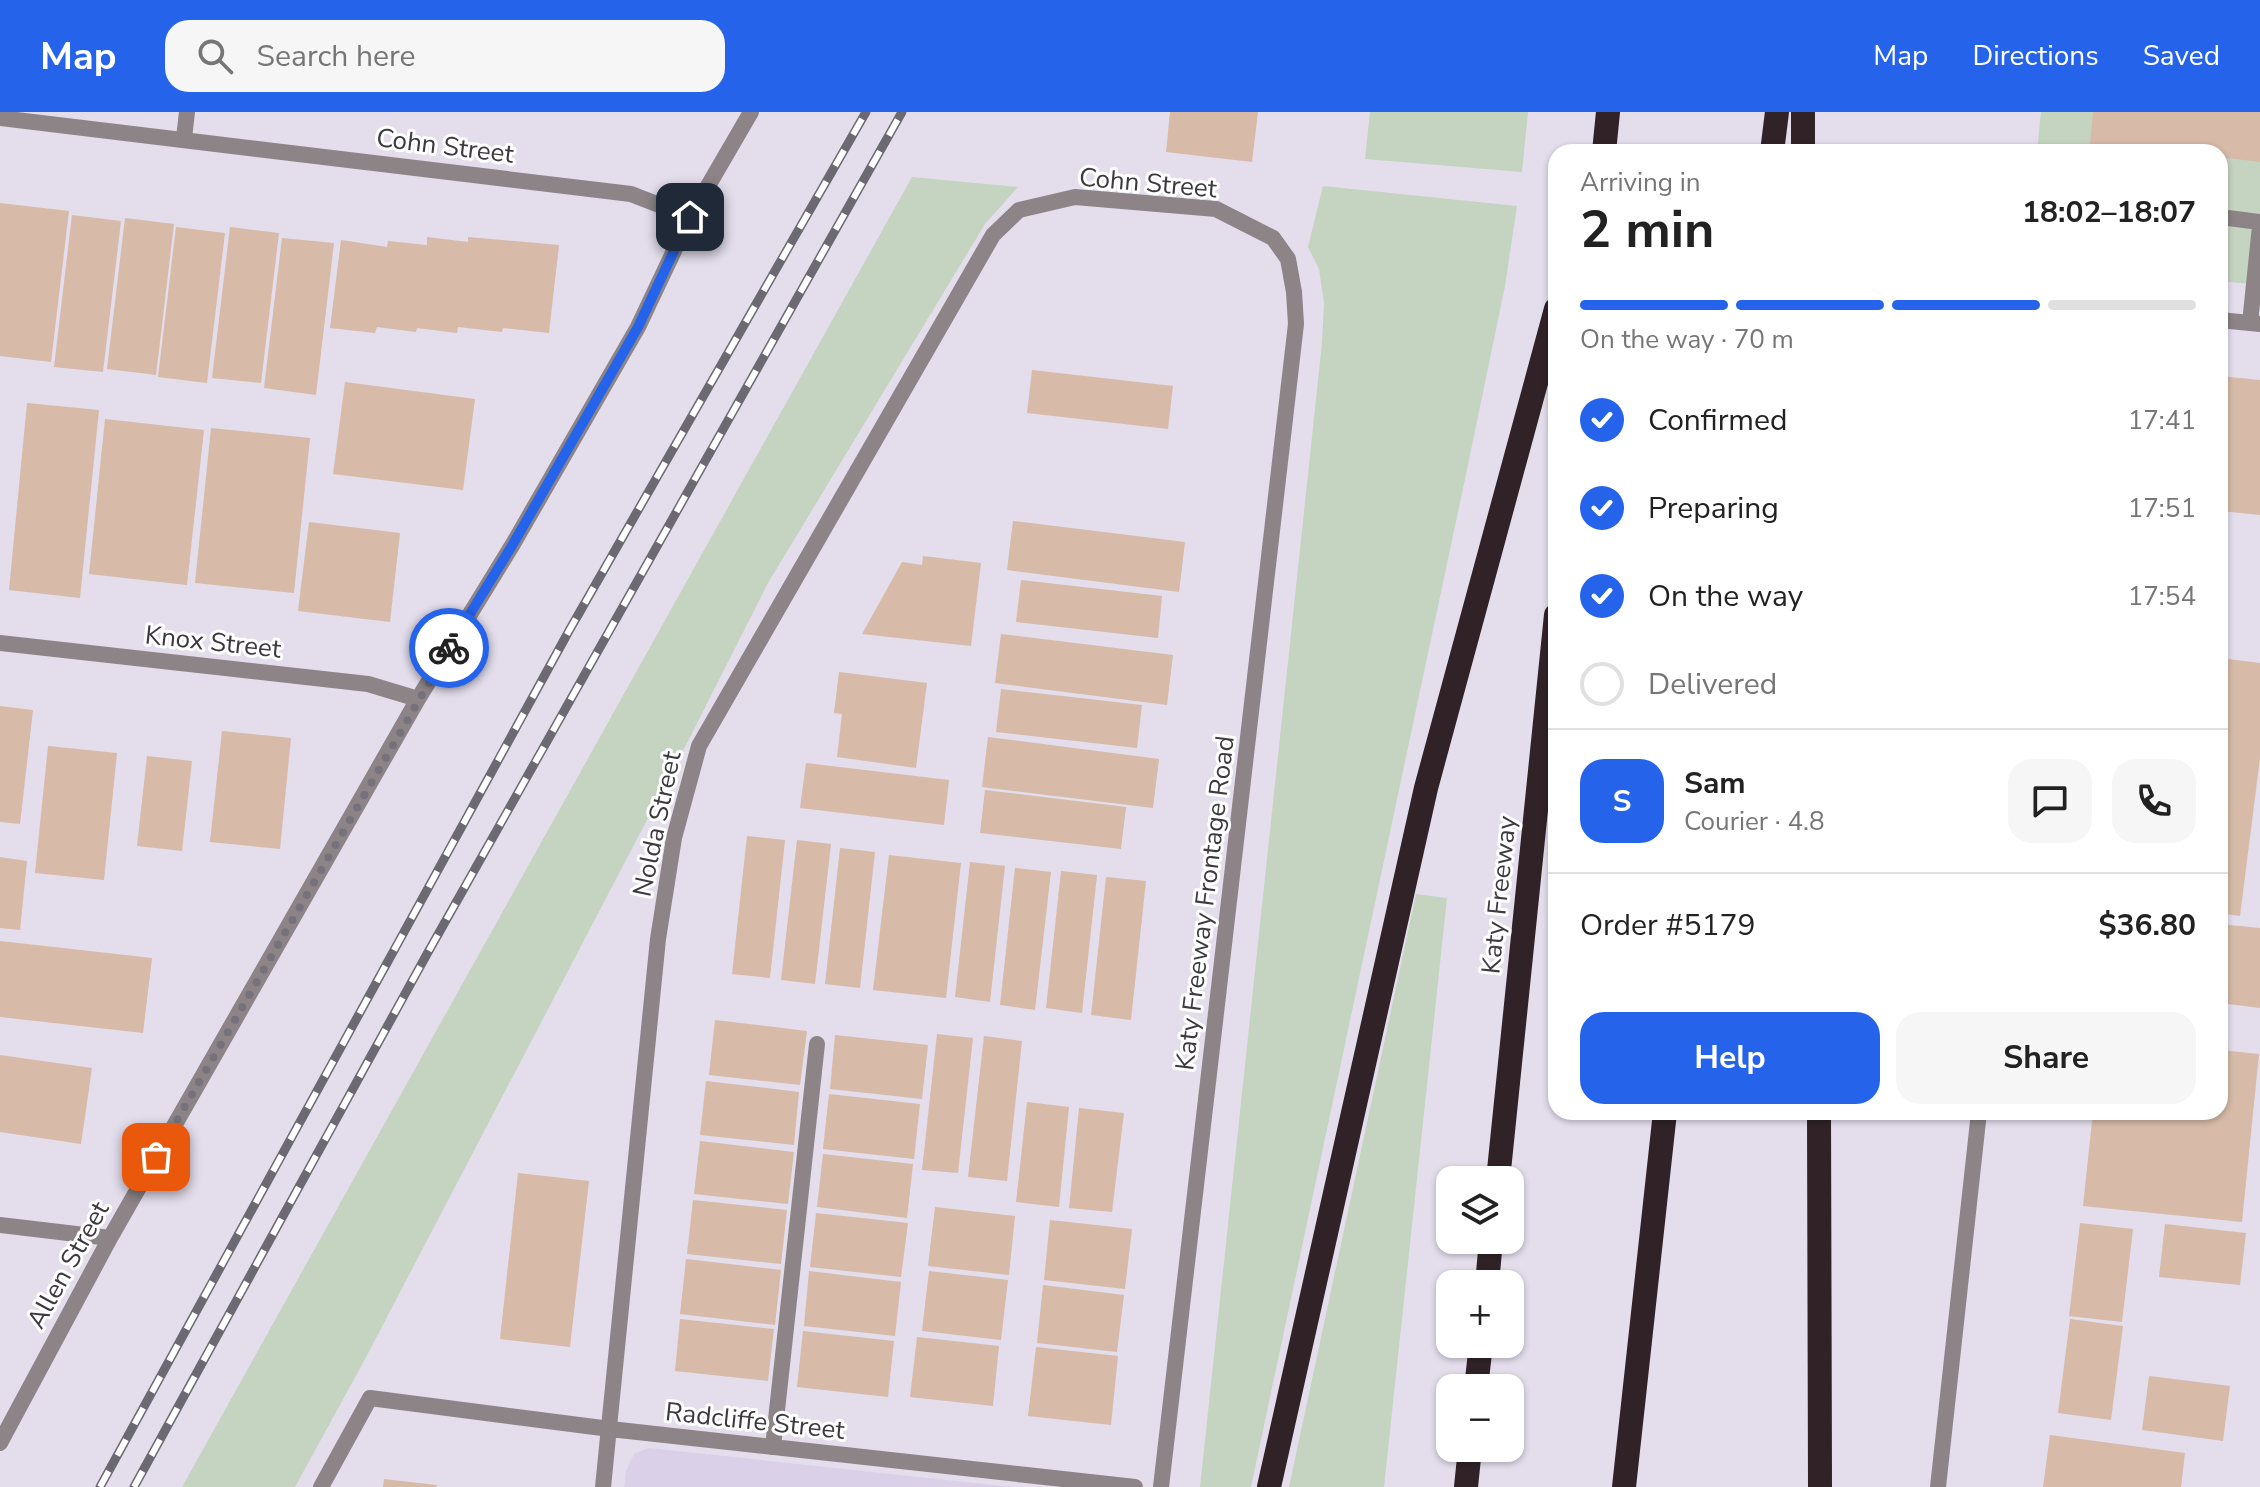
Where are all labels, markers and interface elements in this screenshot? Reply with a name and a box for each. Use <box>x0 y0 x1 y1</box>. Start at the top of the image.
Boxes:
search box <box>165 20 725 92</box>
text: Map <box>40 31 117 82</box>
icon: search <box>193 34 237 78</box>
text: Search here <box>257 36 416 77</box>
text: Map <box>1873 37 1928 75</box>
text: Directions <box>1972 37 2099 75</box>
text: Saved <box>2143 37 2220 75</box>
street label: Cohn Street <box>374 120 517 172</box>
street label: Cohn Street <box>1078 160 1219 207</box>
text: Arriving in <box>1580 165 1701 200</box>
pin <box>656 183 724 251</box>
text: 18:02–18:07 <box>2022 192 2196 233</box>
text: 2 min <box>1580 194 1715 265</box>
icon: home <box>668 195 712 239</box>
text: On the way · 70 m <box>1580 322 1794 357</box>
icon: check <box>1580 398 1624 442</box>
text: Confirmed <box>1648 400 1788 441</box>
text: 17:41 <box>2128 403 2196 438</box>
icon: check <box>1580 486 1624 530</box>
text: Preparing <box>1648 488 1779 529</box>
text: 17:51 <box>2128 491 2196 526</box>
icon: check <box>1580 574 1624 618</box>
text: On the way <box>1648 576 1803 617</box>
text: 17:54 <box>2128 579 2196 614</box>
courier <box>409 608 489 688</box>
street label: Knox Street <box>143 617 284 667</box>
icon: bike <box>427 626 471 670</box>
text: Delivered <box>1648 664 1777 705</box>
street label: Katy Freeway Frontage Road <box>1167 734 1243 1072</box>
street label: Nolda Street <box>625 747 690 900</box>
button: chat <box>2008 759 2092 843</box>
button: phone <box>2112 759 2196 843</box>
text: Sam <box>1684 763 1746 804</box>
text: S <box>1613 781 1631 822</box>
text: Courier · 4.8 <box>1684 804 1825 839</box>
street label: Katy Freeway <box>1473 814 1525 976</box>
text: Order #5179 <box>1580 905 1755 946</box>
text: $36.80 <box>2099 905 2196 946</box>
button: Help <box>1580 1012 1880 1104</box>
button: Share <box>1896 1012 2196 1104</box>
pin <box>122 1123 190 1191</box>
icon: bag <box>134 1135 178 1179</box>
map controls <box>1436 1166 1524 1462</box>
button: layers <box>1436 1166 1524 1254</box>
street label: Allen Street <box>19 1194 118 1335</box>
button: + <box>1436 1270 1524 1358</box>
button: − <box>1436 1374 1524 1462</box>
street label: Radcliffe Street <box>664 1394 847 1448</box>

